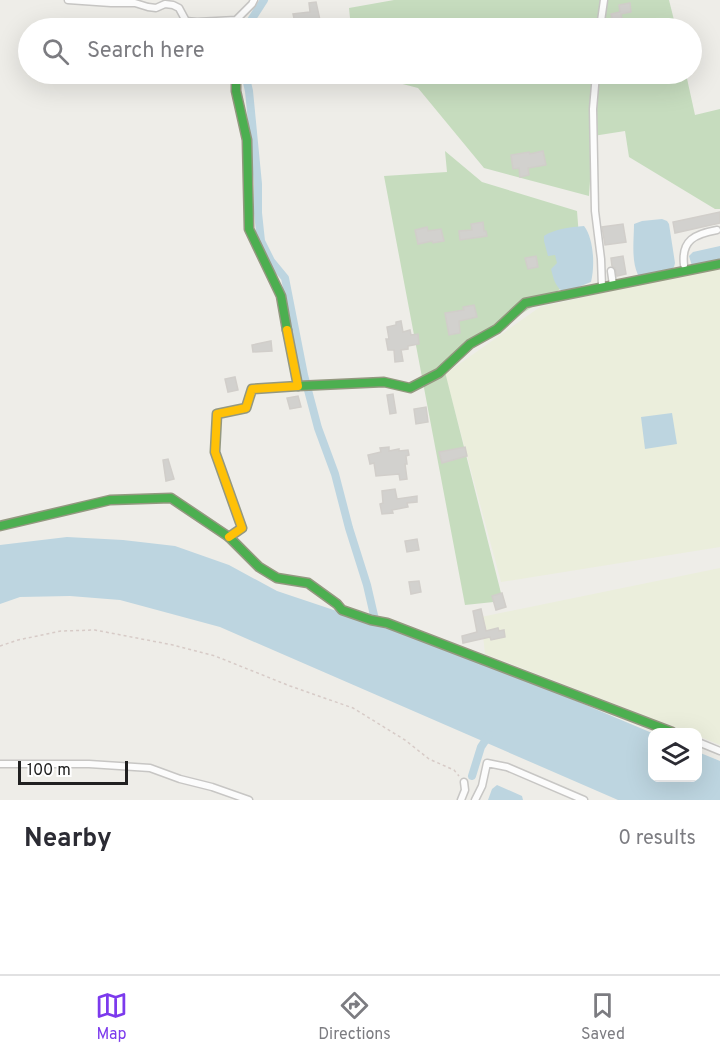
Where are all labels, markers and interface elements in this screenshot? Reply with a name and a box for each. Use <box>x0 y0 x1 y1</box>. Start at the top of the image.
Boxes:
search box <box>18 18 702 84</box>
icon: search <box>39 35 72 68</box>
text: Search here <box>87 38 205 65</box>
map controls <box>648 728 702 782</box>
button: layers <box>648 728 702 782</box>
scale bar <box>18 758 128 786</box>
text: 100 m <box>27 761 71 781</box>
text: Nearby <box>24 823 112 856</box>
text: 0 results <box>618 826 696 852</box>
tab: Map <box>95 989 128 1045</box>
tab: Directions <box>318 989 391 1045</box>
tab: Saved <box>581 989 625 1045</box>

